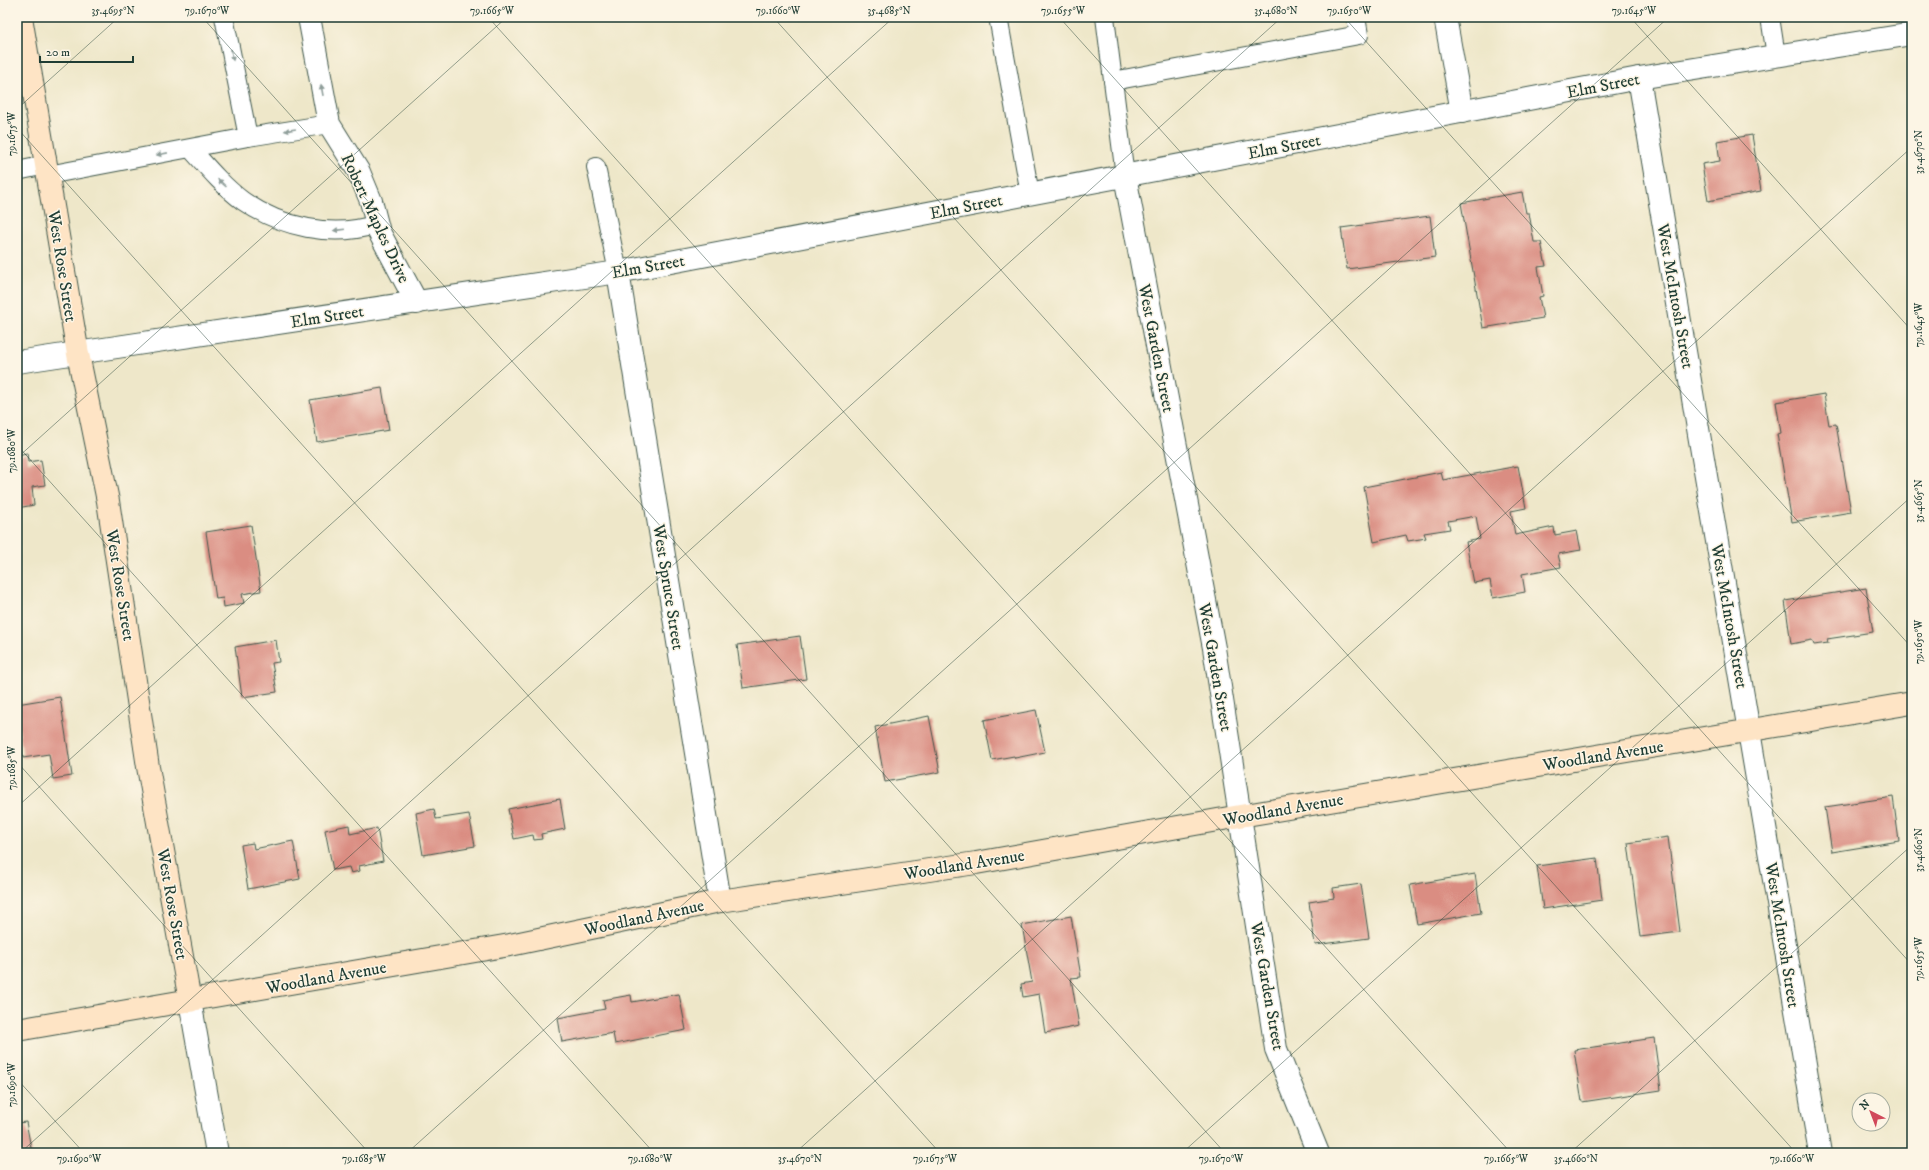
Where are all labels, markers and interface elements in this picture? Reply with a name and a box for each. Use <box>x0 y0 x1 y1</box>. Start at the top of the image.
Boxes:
text: 35.4695°N <box>91 5 135 17</box>
text: 79.1670°W <box>185 5 230 17</box>
text: 79.1665°W <box>470 5 515 17</box>
text: 79.1660°W <box>756 5 801 17</box>
text: 35.4685°N <box>867 5 911 17</box>
text: 79.1655°W <box>1041 5 1086 17</box>
text: 35.4680°N <box>1254 5 1298 17</box>
text: 79.1650°W <box>1327 5 1372 17</box>
text: 79.1645°W <box>1612 5 1657 17</box>
scale bar <box>40 38 133 64</box>
text: 20 m <box>46 45 70 60</box>
one-way arrow <box>229 49 235 61</box>
street label: Elm Street <box>1565 68 1642 104</box>
one-way arrow <box>319 84 325 96</box>
text: 79.1675°W <box>6 111 18 156</box>
one-way arrow <box>284 127 296 133</box>
street label: Elm Street <box>1246 129 1323 165</box>
text: 35.4670°N <box>1913 130 1925 174</box>
street label: Robert Maples Drive <box>335 150 415 287</box>
one-way arrow <box>156 151 168 157</box>
one-way arrow <box>217 178 227 187</box>
street label: Elm Street <box>928 189 1005 225</box>
street label: West Rose Street <box>42 208 82 324</box>
street label: West McIntosh Street <box>1651 221 1699 371</box>
one-way arrow <box>333 227 345 233</box>
street label: Elm Street <box>610 250 687 284</box>
street label: West Garden Street <box>1133 281 1179 415</box>
street label: Elm Street <box>289 300 366 334</box>
text: 79.1645°W <box>1913 302 1925 347</box>
text: 79.1680°W <box>6 428 18 473</box>
text: 35.4665°N <box>1913 479 1925 523</box>
street label: West Spruce Street <box>647 522 689 652</box>
street label: West Rose Street <box>100 527 140 643</box>
street label: West McIntosh Street <box>1705 541 1753 691</box>
street label: West Garden Street <box>1193 600 1237 734</box>
text: 79.1650°W <box>1913 619 1925 664</box>
street label: Woodland Avenue <box>1540 736 1665 777</box>
text: 79.1685°W <box>6 745 18 790</box>
street label: Woodland Avenue <box>1220 789 1345 832</box>
text: 35.4660°N <box>1913 828 1925 872</box>
street label: Woodland Avenue <box>901 845 1026 886</box>
street label: West Rose Street <box>151 846 193 962</box>
street label: West McIntosh Street <box>1759 860 1804 1010</box>
street label: Woodland Avenue <box>581 895 706 942</box>
street label: West Garden Street <box>1245 919 1289 1053</box>
text: 79.1655°W <box>1913 936 1925 981</box>
street label: Woodland Avenue <box>263 957 388 1000</box>
text: 79.1690°W <box>6 1062 18 1107</box>
north arrow <box>1851 1092 1891 1132</box>
text: N <box>1857 1097 1873 1114</box>
text: 79.1690°W <box>57 1153 102 1165</box>
text: 79.1685°W <box>342 1153 387 1165</box>
text: 79.1680°W <box>628 1153 673 1165</box>
text: 35.4670°N <box>778 1153 822 1165</box>
text: 79.1675°W <box>913 1153 958 1165</box>
text: 79.1670°W <box>1199 1153 1244 1165</box>
text: 79.1665°W <box>1484 1153 1529 1165</box>
text: 35.4660°N <box>1554 1153 1598 1165</box>
text: 79.1660°W <box>1770 1153 1815 1165</box>

